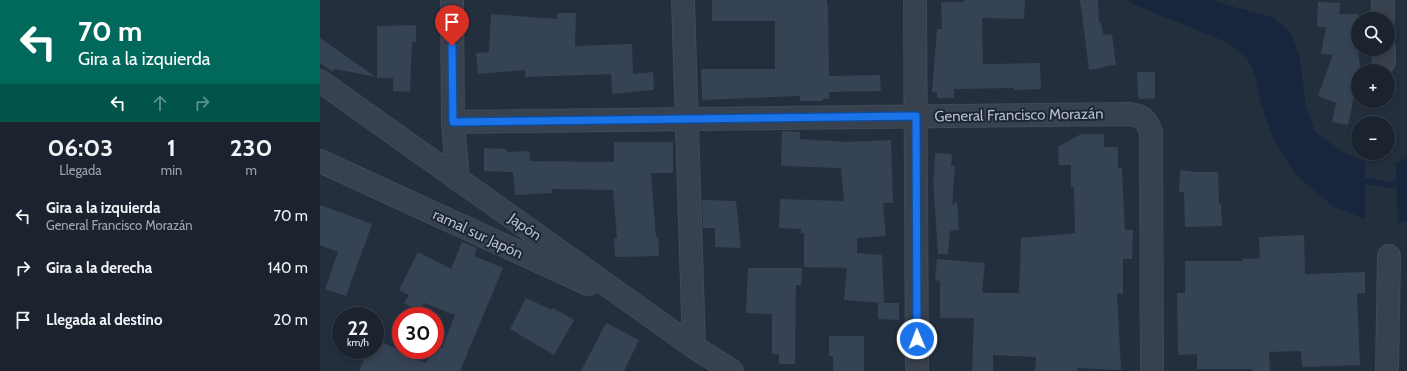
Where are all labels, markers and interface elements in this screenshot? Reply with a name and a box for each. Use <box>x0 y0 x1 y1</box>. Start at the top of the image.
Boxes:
pin <box>435 5 469 46</box>
icon: arrive <box>441 11 463 33</box>
map controls <box>1351 12 1395 160</box>
button: search <box>1351 12 1395 56</box>
text: 70 m <box>78 14 142 48</box>
icon: left <box>12 16 64 68</box>
text: Gira a la izquierda <box>78 48 210 70</box>
button: + <box>1351 64 1395 108</box>
icon: left <box>107 92 129 114</box>
icon: ahead <box>149 92 171 114</box>
icon: right <box>191 92 213 114</box>
street label: General Francisco Morazán <box>934 105 1104 125</box>
button: − <box>1351 116 1395 160</box>
text: 06:03 <box>48 133 113 162</box>
text: 1 <box>167 133 176 162</box>
text: 230 <box>230 133 272 162</box>
text: Llegada <box>59 162 102 178</box>
text: min <box>161 162 182 178</box>
text: m <box>245 162 257 178</box>
text: Gira a la izquierda <box>46 199 160 217</box>
icon: left <box>12 205 34 227</box>
street label: ramal sur Japón <box>430 205 526 263</box>
text: 70 m <box>274 207 308 225</box>
street label: Japón <box>504 209 545 245</box>
text: General Francisco Morazán <box>46 217 193 233</box>
icon: right <box>12 257 34 279</box>
text: Gira a la derecha <box>46 259 152 277</box>
text: 140 m <box>267 259 308 277</box>
speed limit sign: 30 <box>392 307 444 359</box>
icon: arrive <box>12 309 34 331</box>
text: Llegada al destino <box>46 311 162 329</box>
text: 20 m <box>273 311 308 329</box>
text: 22 <box>347 316 369 340</box>
position arrow <box>896 318 938 360</box>
text: km/h <box>347 336 369 349</box>

